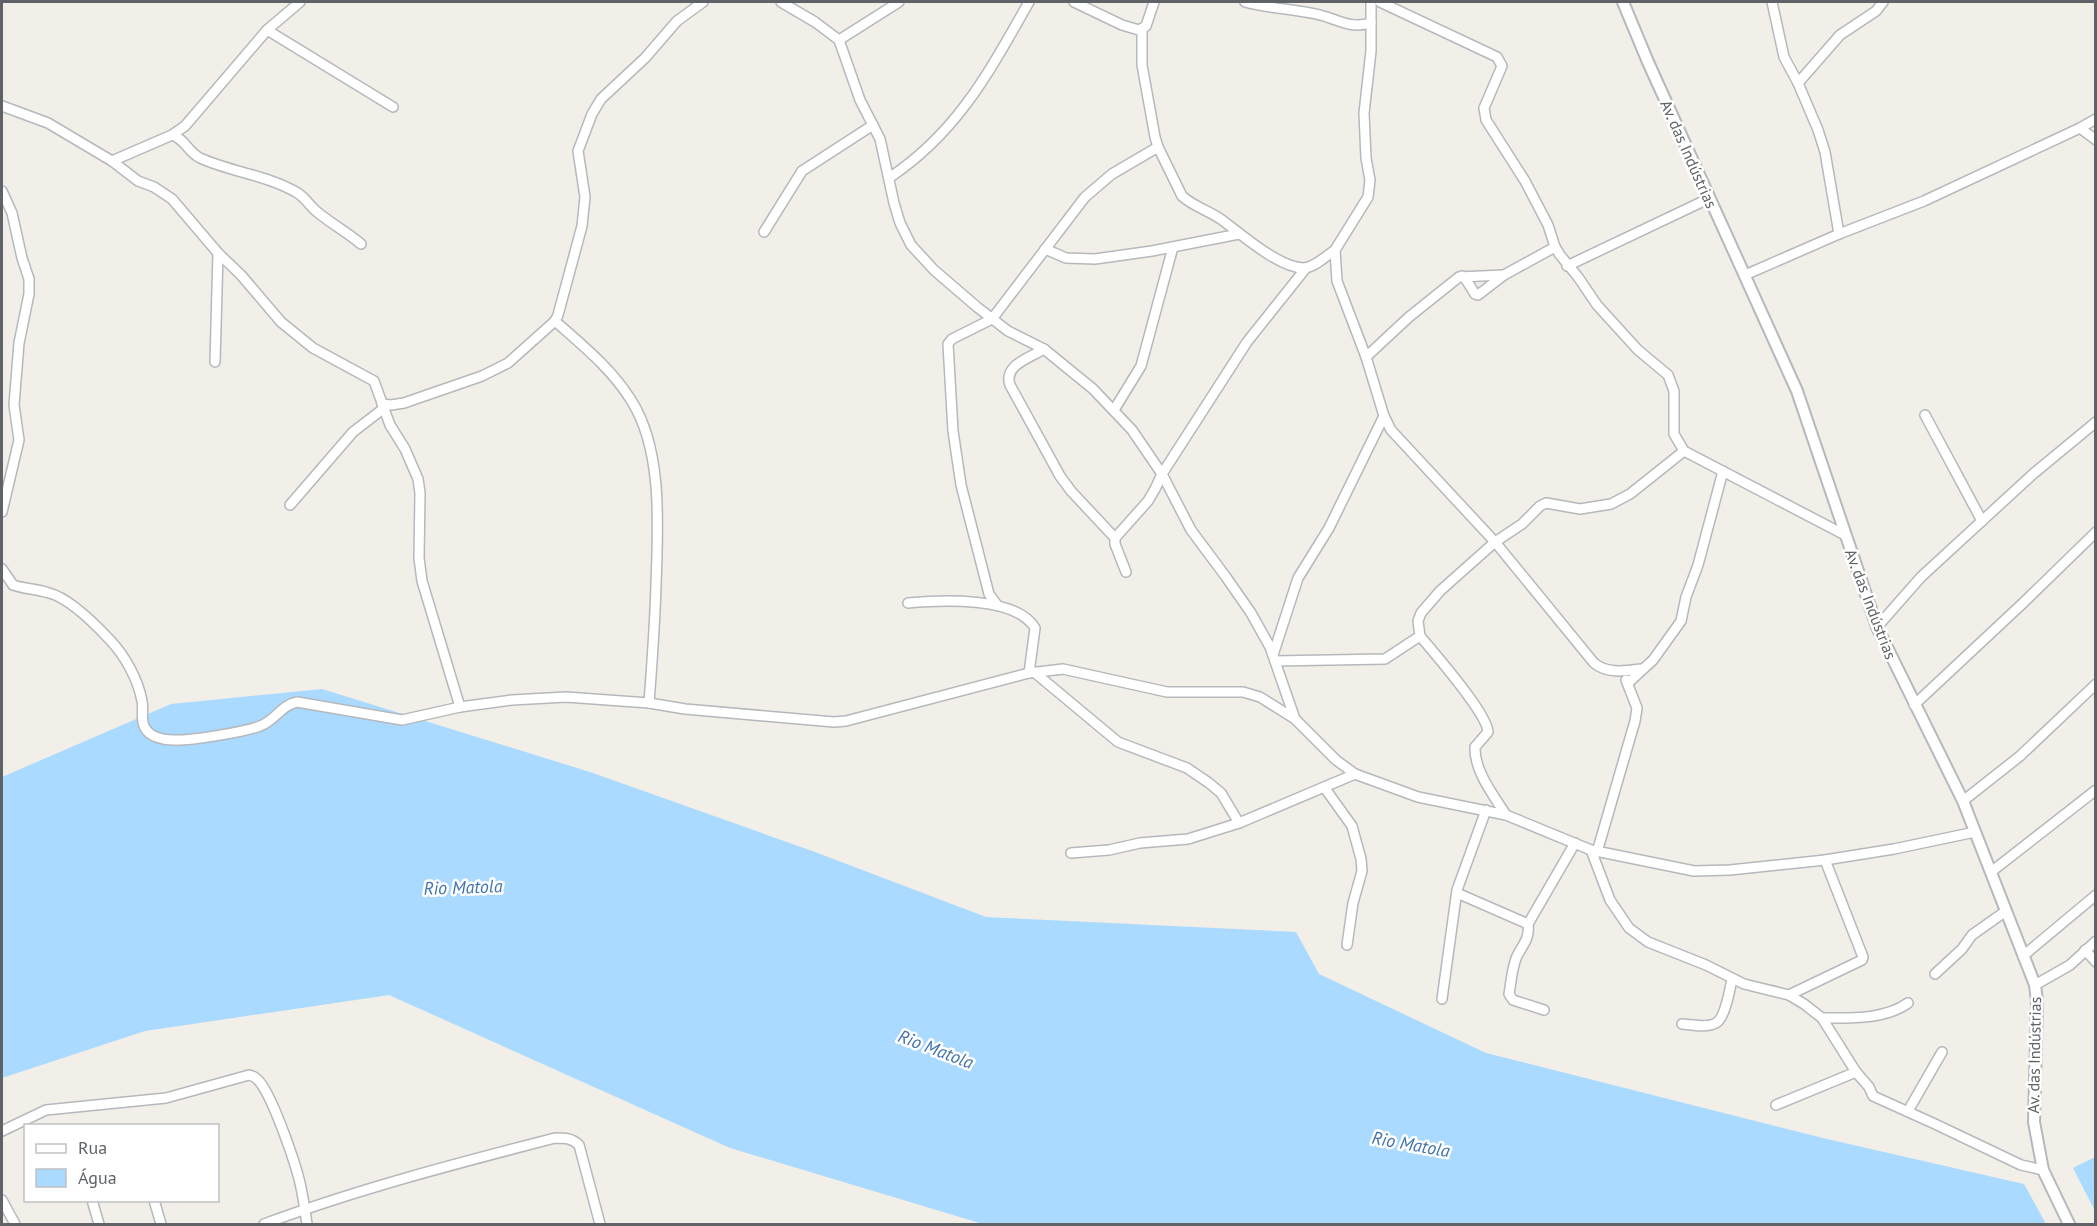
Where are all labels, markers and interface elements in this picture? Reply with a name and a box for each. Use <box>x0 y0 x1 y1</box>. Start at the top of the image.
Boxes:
street label: Av. das Indústrias <box>1656 97 1722 212</box>
street label: Av. das Indústrias <box>1841 546 1901 662</box>
water label: Rio Matola <box>423 874 503 900</box>
street label: Av. das Indústrias <box>2023 996 2045 1113</box>
water label: Rio Matola <box>895 1024 977 1074</box>
legend <box>24 1124 219 1202</box>
water label: Rio Matola <box>1370 1126 1452 1162</box>
text: Rua <box>78 1136 107 1159</box>
text: Água <box>78 1166 117 1189</box>

